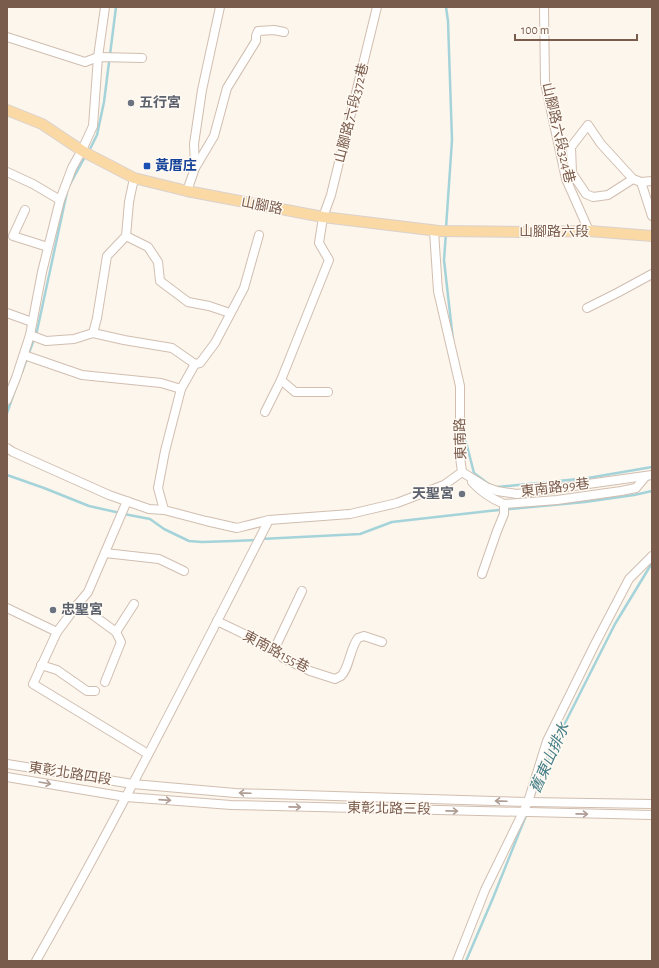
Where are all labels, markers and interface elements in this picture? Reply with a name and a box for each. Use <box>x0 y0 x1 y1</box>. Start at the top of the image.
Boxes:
scale bar <box>515 16 637 42</box>
text: 100 m <box>521 24 549 36</box>
street label: 山腳路六段372巷 <box>332 62 371 164</box>
street label: 山腳路六段324巷 <box>540 81 577 185</box>
place label: 五行宮 <box>139 94 181 110</box>
marker: 五行宮 <box>126 98 136 108</box>
place label: 黃厝庄 <box>155 158 197 173</box>
marker: 黃厝庄 <box>142 161 152 171</box>
street label: 山腳路 <box>240 194 284 217</box>
street label: 山腳路六段 <box>519 224 589 239</box>
street label: 東南路 <box>452 418 469 460</box>
street label: 東南路99巷 <box>520 476 590 499</box>
place label: 天聖宮 <box>412 485 454 501</box>
marker: 天聖宮 <box>457 489 467 499</box>
place label: 忠聖宮 <box>61 601 103 617</box>
marker: 忠聖宮 <box>48 605 58 615</box>
street label: 東南路155巷 <box>241 628 312 675</box>
water label: 舊東山排水 <box>527 719 573 795</box>
street label: 東彰北路四段 <box>27 759 113 787</box>
one-way arrow <box>39 779 52 787</box>
one-way arrow <box>239 790 252 797</box>
one-way arrow <box>158 797 171 804</box>
one-way arrow <box>495 797 508 805</box>
street label: 東彰北路三段 <box>347 799 431 817</box>
one-way arrow <box>288 803 301 811</box>
one-way arrow <box>445 807 458 815</box>
one-way arrow <box>575 810 588 818</box>

